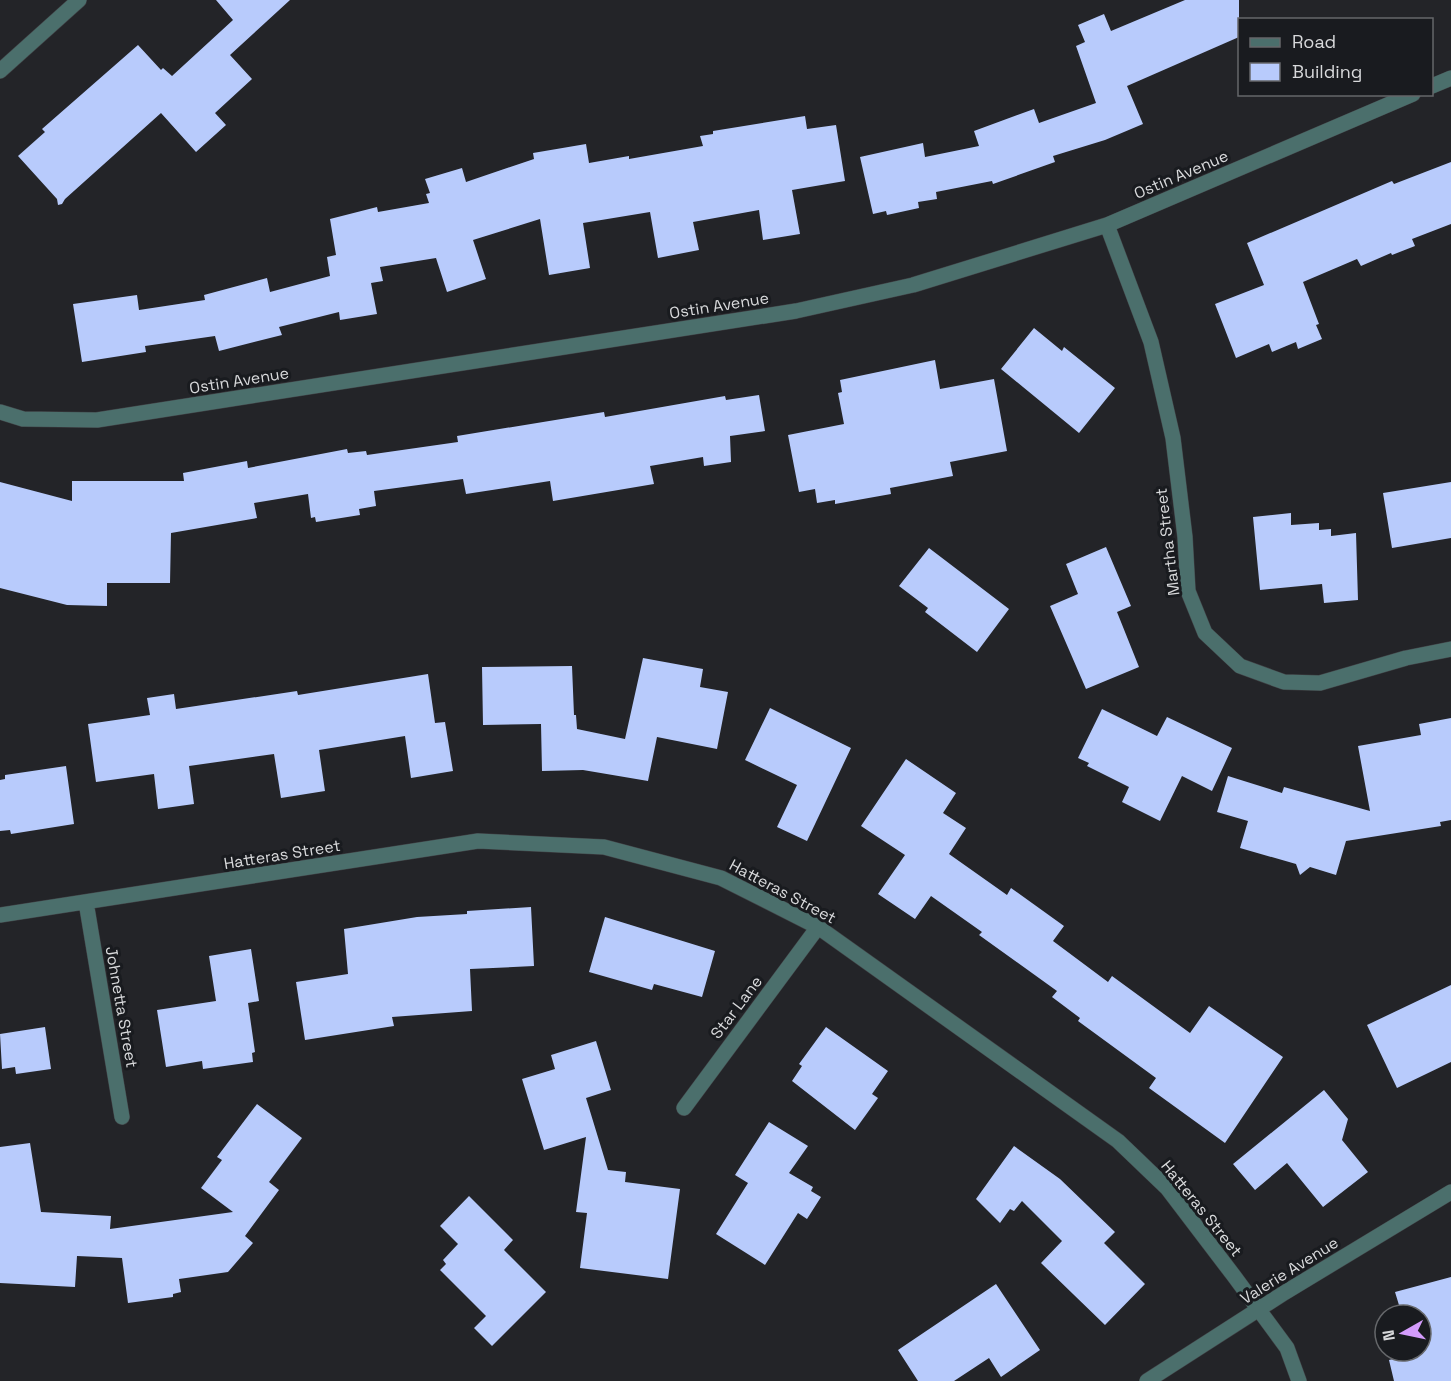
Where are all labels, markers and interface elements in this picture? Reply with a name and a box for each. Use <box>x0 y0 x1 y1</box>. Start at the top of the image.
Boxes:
legend <box>1238 18 1433 96</box>
text: Road <box>1292 30 1336 53</box>
text: Building <box>1292 60 1362 83</box>
street label: Ostin Avenue <box>1131 145 1232 204</box>
street label: Ostin Avenue <box>668 287 770 324</box>
street label: Ostin Avenue <box>188 362 290 399</box>
street label: Martha Street <box>1150 487 1185 597</box>
street label: Hatteras Street <box>222 835 342 874</box>
street label: Hatteras Street <box>726 854 840 928</box>
street label: Johnetta Street <box>101 945 143 1069</box>
street label: Star Lane <box>706 972 767 1043</box>
street label: Hatteras Street <box>1156 1156 1247 1261</box>
street label: Valerie Avenue <box>1236 1232 1342 1309</box>
north arrow <box>1373 1303 1433 1363</box>
text: N <box>1377 1328 1400 1342</box>

